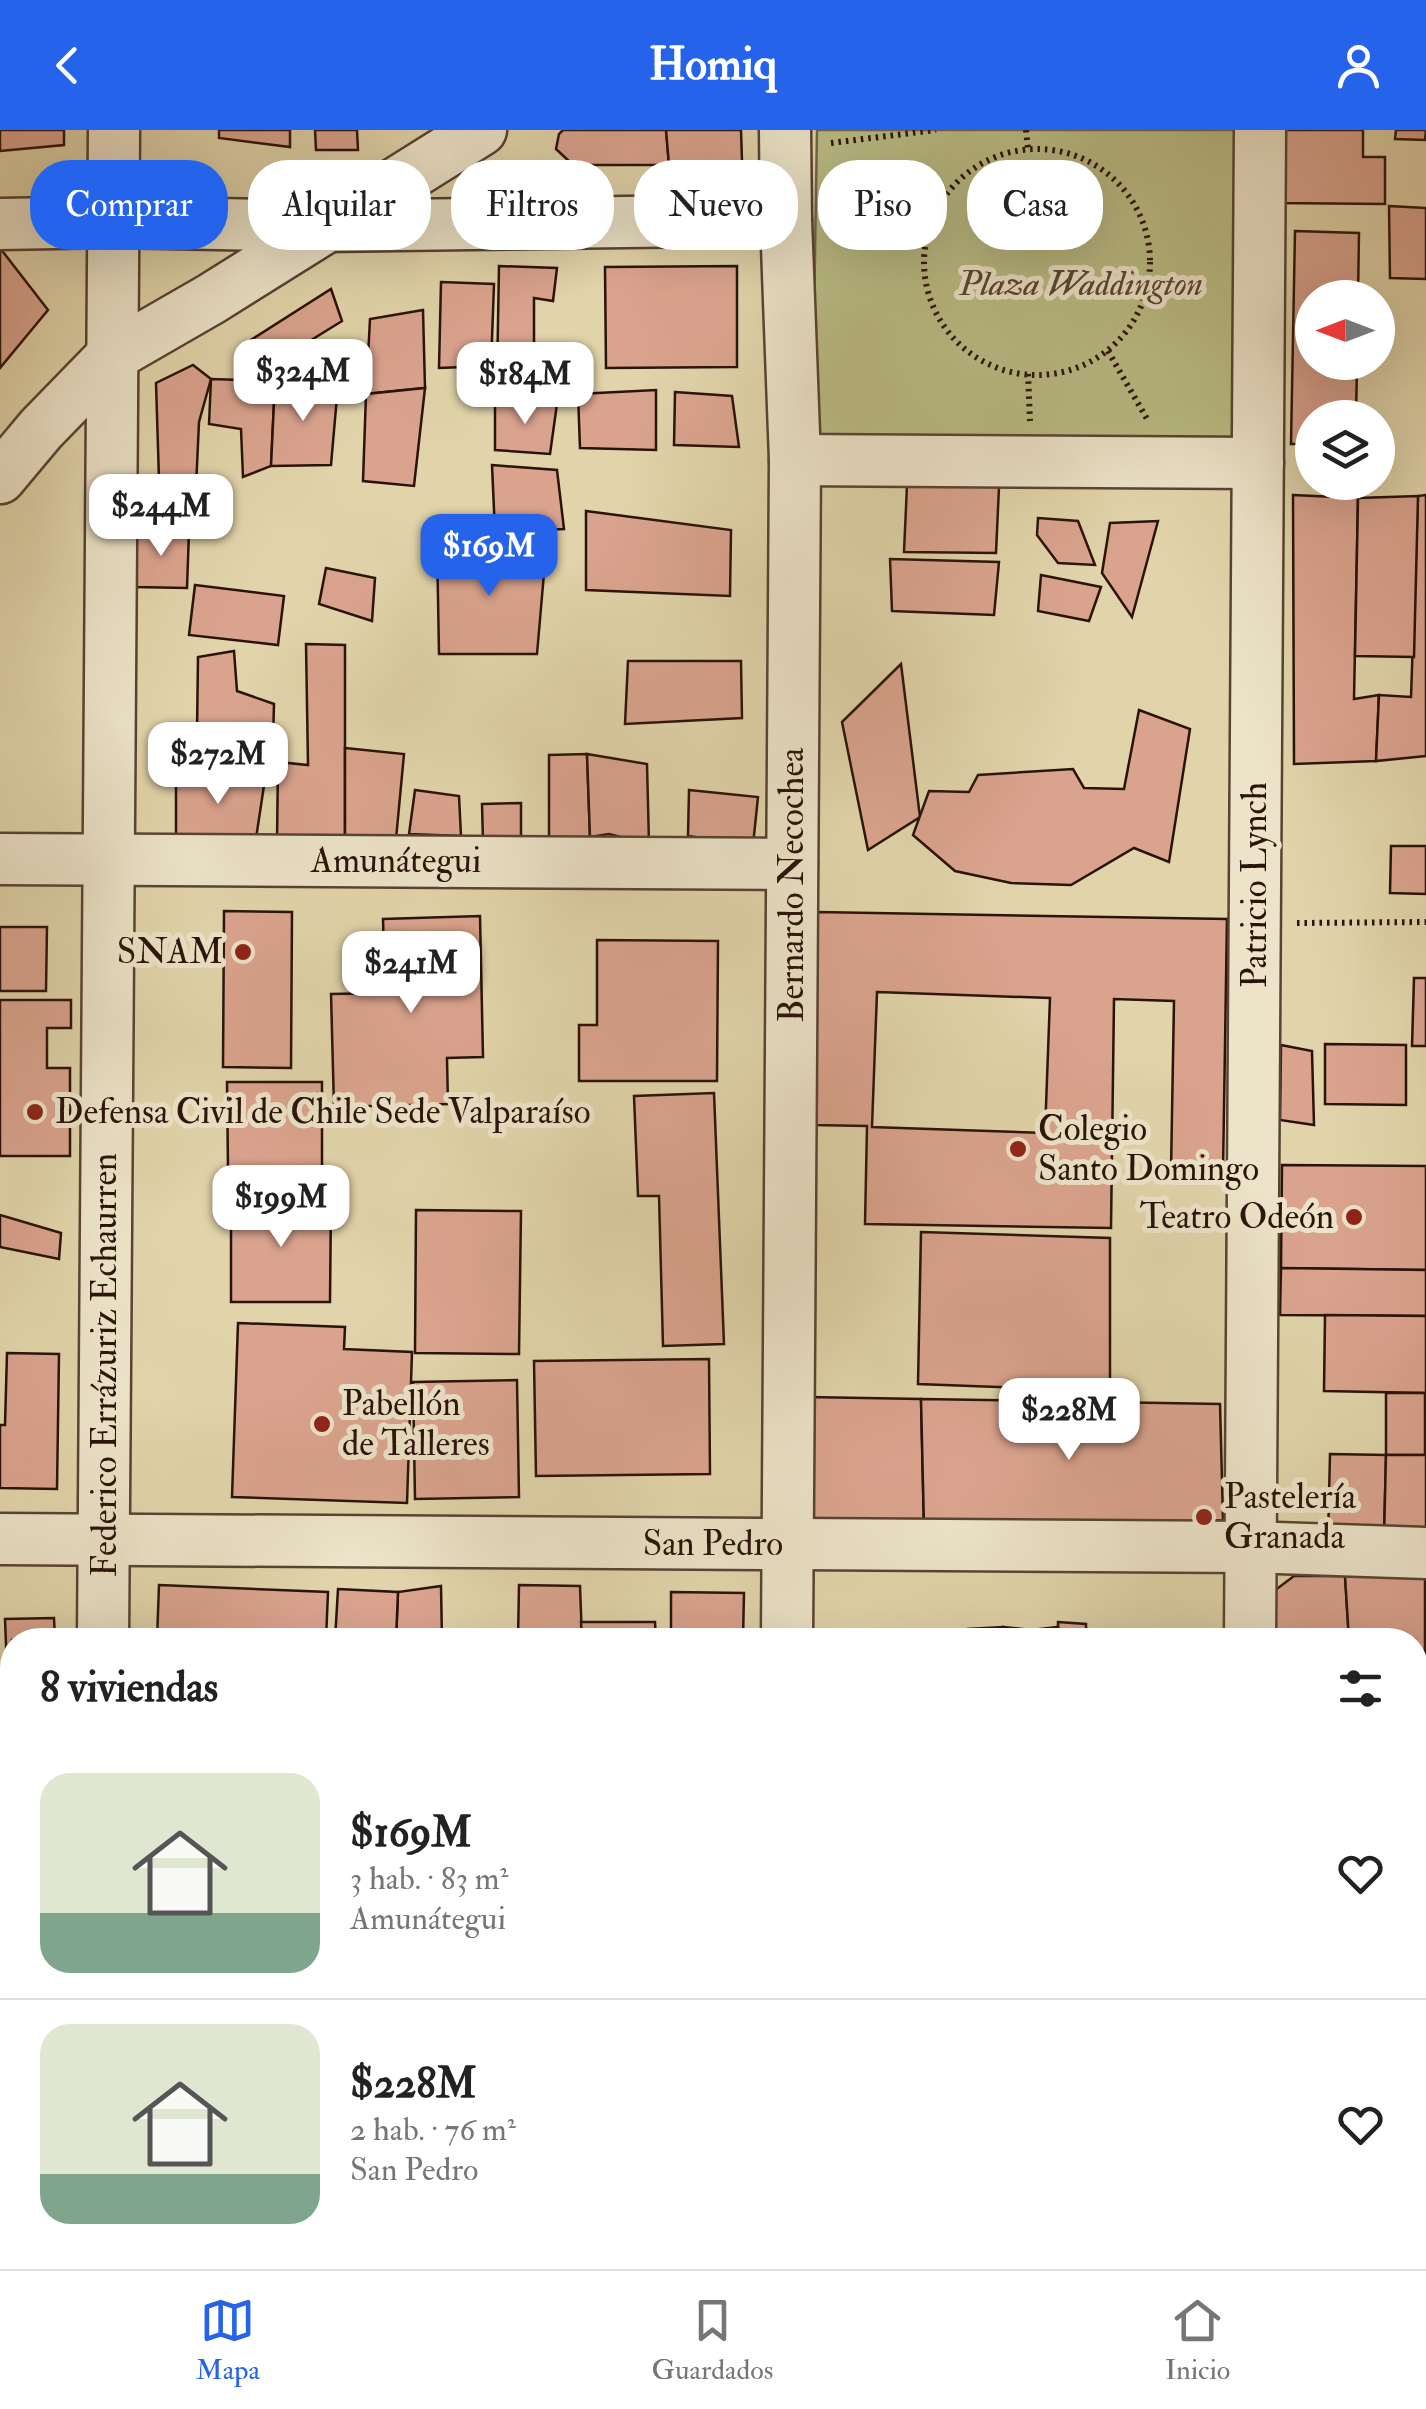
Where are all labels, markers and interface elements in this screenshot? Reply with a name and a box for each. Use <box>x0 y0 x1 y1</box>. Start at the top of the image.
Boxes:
text: Homiq <box>649 37 777 93</box>
icon: back <box>40 38 95 93</box>
icon: person <box>1331 38 1386 93</box>
chip: Comprar <box>30 160 228 250</box>
chip: Alquilar <box>248 160 431 250</box>
chip: Filtros <box>451 160 614 250</box>
chip: Nuevo <box>634 160 798 250</box>
chip: Piso <box>818 160 947 250</box>
chip: Casa <box>967 160 1103 250</box>
park label: Plaza Waddington <box>958 262 1203 306</box>
north arrow <box>1295 280 1395 380</box>
map controls <box>1295 280 1395 500</box>
pin: $324M <box>233 339 373 424</box>
pin: $184M <box>455 342 595 427</box>
text: $324M <box>256 351 350 391</box>
text: $184M <box>479 354 571 394</box>
button: layers <box>1295 400 1395 500</box>
pin: $244M <box>91 474 231 559</box>
text: $244M <box>111 486 211 526</box>
pin: $169M <box>419 514 559 599</box>
text: $169M <box>443 526 535 566</box>
pin: $272M <box>148 722 288 807</box>
text: $272M <box>170 734 266 774</box>
street label: Bernardo Necochea <box>770 747 814 1022</box>
street label: Patricio Lynch <box>1233 782 1277 988</box>
street label: Amunátegui <box>310 839 481 883</box>
place label: SNAM <box>117 930 223 974</box>
pin: $241M <box>341 931 481 1016</box>
marker: SNAM <box>232 941 254 963</box>
text: $241M <box>364 943 458 983</box>
place label: Defensa Civil de Chile Sede Valparaíso <box>55 1090 591 1134</box>
marker: Defensa Civil de Chile Sede Valparaíso <box>24 1101 46 1123</box>
place label: Colegio Santo Domingo <box>1038 1107 1259 1191</box>
marker: Colegio Santo Domingo <box>1007 1138 1029 1160</box>
street label: Federico Errázuriz Echaurren <box>83 1153 127 1577</box>
pin: $199M <box>211 1165 351 1250</box>
text: $199M <box>234 1177 328 1217</box>
place label: Teatro Odeón <box>1140 1195 1334 1239</box>
marker: Teatro Odeón <box>1343 1206 1365 1228</box>
pin: $228M <box>999 1378 1139 1463</box>
place label: Pabellón de Talleres <box>342 1382 490 1466</box>
text: $228M <box>1021 1390 1117 1430</box>
marker: Pabellón de Talleres <box>311 1413 333 1435</box>
place label: Pastelería Granada <box>1224 1475 1357 1559</box>
marker: Pastelería Granada <box>1193 1506 1215 1528</box>
street label: San Pedro <box>643 1522 783 1566</box>
icon: filters <box>1333 1661 1388 1716</box>
text: 8 viviendas <box>40 1662 218 1714</box>
text: $169M <box>350 1807 472 1859</box>
icon: home <box>120 1813 240 1933</box>
icon: heart <box>1333 1846 1388 1901</box>
text: 3 hab. · 83 m² <box>350 1859 509 1899</box>
text: Amunátegui <box>350 1899 506 1939</box>
text: $228M <box>350 2058 477 2110</box>
icon: home <box>120 2064 240 2184</box>
icon: heart <box>1333 2097 1388 2152</box>
text: 2 hab. · 76 m² <box>350 2110 516 2150</box>
text: San Pedro <box>350 2150 478 2190</box>
tab: Mapa <box>196 2293 260 2388</box>
tab: Guardados <box>651 2293 773 2388</box>
tab: Inicio <box>1165 2293 1230 2388</box>

